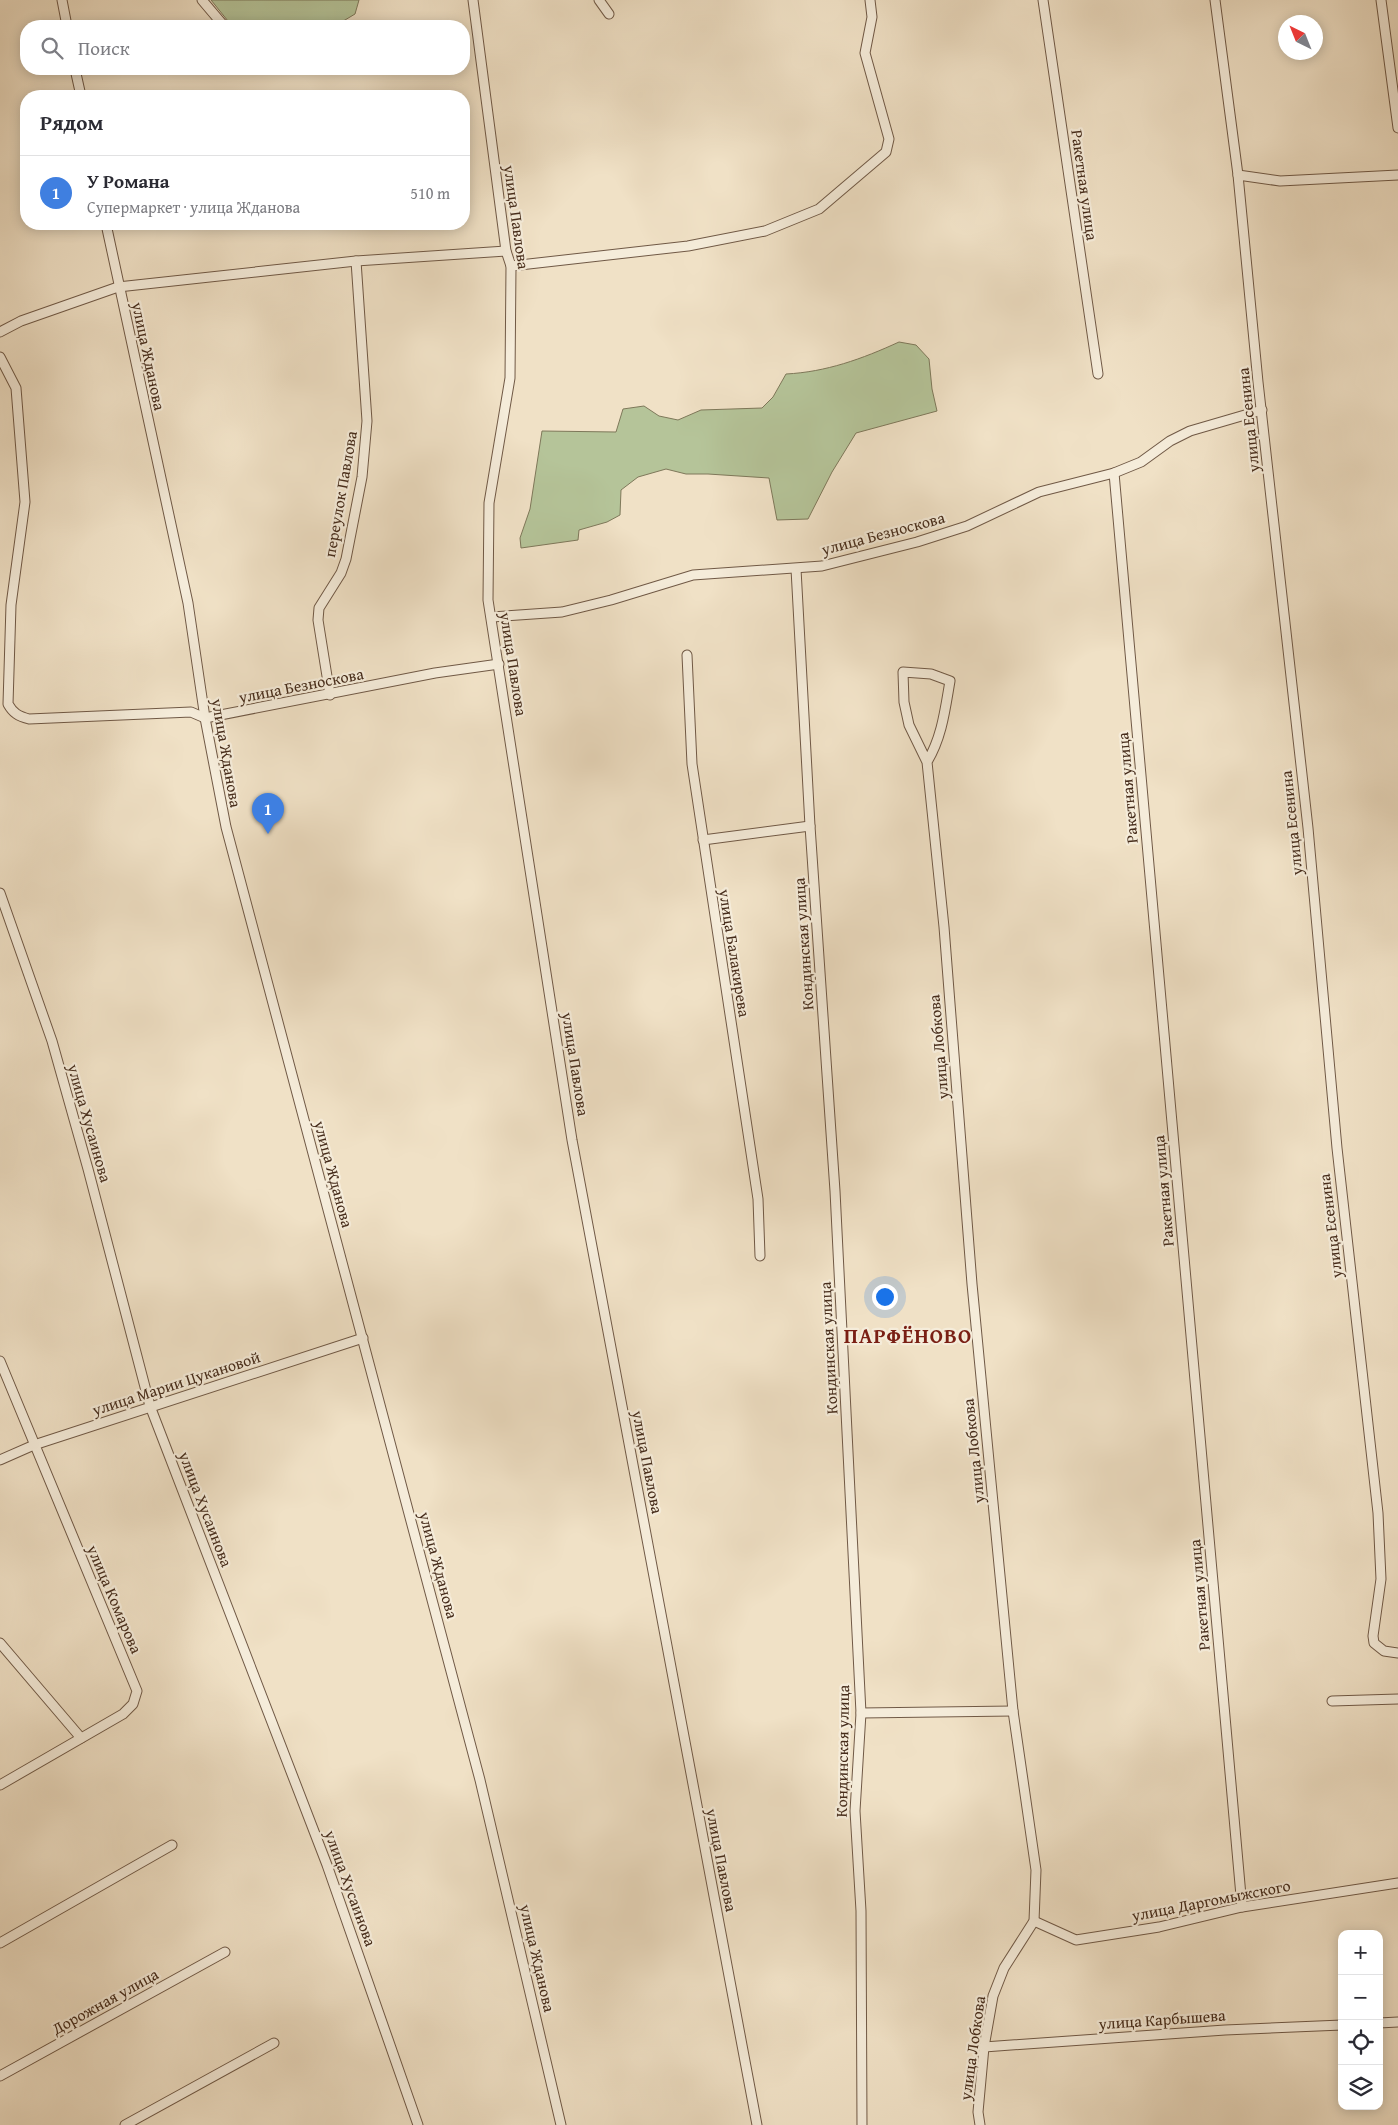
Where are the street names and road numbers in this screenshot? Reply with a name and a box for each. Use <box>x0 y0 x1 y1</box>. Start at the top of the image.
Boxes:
street label: Ракетная улица <box>1065 128 1105 242</box>
street label: улица Павлова <box>498 162 536 271</box>
street label: улица Жданова <box>126 299 172 413</box>
street label: улица Есенина <box>1231 366 1266 475</box>
street label: переулок Павлова <box>317 429 363 559</box>
street label: улица Безноскова <box>818 505 948 561</box>
street label: улица Павлова <box>494 609 534 718</box>
street label: улица Безноскова <box>236 661 366 709</box>
street label: улица Жданова <box>205 696 248 810</box>
street label: Ракетная улица <box>1110 731 1144 845</box>
street label: улица Есенина <box>1274 769 1309 878</box>
street label: Кондинская улица <box>786 877 820 1011</box>
street label: улица Балакирева <box>713 886 757 1019</box>
street label: улица Лобкова <box>921 993 955 1101</box>
street label: улица Павлова <box>556 1009 596 1118</box>
street label: улица Хусаинова <box>61 1060 118 1185</box>
street label: улица Жданова <box>308 1117 360 1231</box>
street label: Ракетная улица <box>1146 1134 1180 1248</box>
street label: улица Есенина <box>1312 1172 1348 1281</box>
street label: Кондинская улица <box>813 1281 843 1415</box>
street label: улица Марии Цукановой <box>88 1344 264 1422</box>
street label: улица Лобкова <box>956 1397 991 1506</box>
street label: улица Павлова <box>626 1407 670 1516</box>
street label: улица Хусаинова <box>173 1447 239 1571</box>
street label: улица Жданова <box>413 1508 465 1622</box>
street label: Ракетная улица <box>1182 1538 1216 1652</box>
street label: улица Комарова <box>81 1540 149 1657</box>
street label: Кондинская улица <box>829 1684 855 1818</box>
street label: улица Павлова <box>700 1805 744 1914</box>
street label: улица Хусаинова <box>319 1826 383 1950</box>
street label: улица Даргомыжского <box>1129 1873 1292 1927</box>
street label: улица Жданова <box>514 1901 562 2015</box>
street label: Дорожная улица <box>46 1962 163 2041</box>
street label: улица Лобкова <box>953 1994 991 2103</box>
street label: улица Карбышева <box>1097 2003 1227 2035</box>

